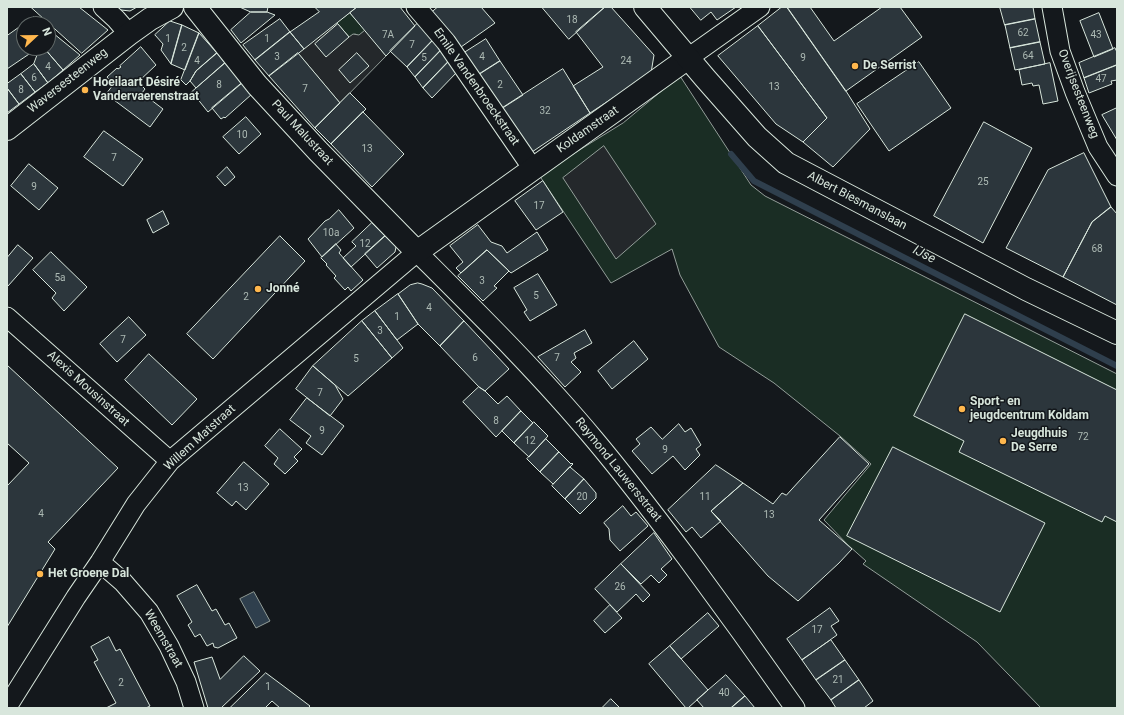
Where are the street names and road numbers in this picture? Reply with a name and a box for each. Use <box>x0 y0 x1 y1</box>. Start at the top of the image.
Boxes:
street label: Emile Vandenbroeckstraat <box>430 26 522 148</box>
street label: Waversesteenweg <box>25 45 111 117</box>
street label: Overijsesteenweg <box>1054 47 1102 141</box>
street label: Paul Malustraat <box>268 97 336 169</box>
street label: Koldamstraat <box>554 103 622 157</box>
street label: Albert Biesmanslaan <box>805 169 909 233</box>
street label: Alexis Mousinstraat <box>44 348 132 430</box>
street label: Willem Matstraat <box>161 402 239 474</box>
street label: Raymond Lauwersstraat <box>572 415 664 525</box>
street label: Weemstraat <box>141 607 185 671</box>

